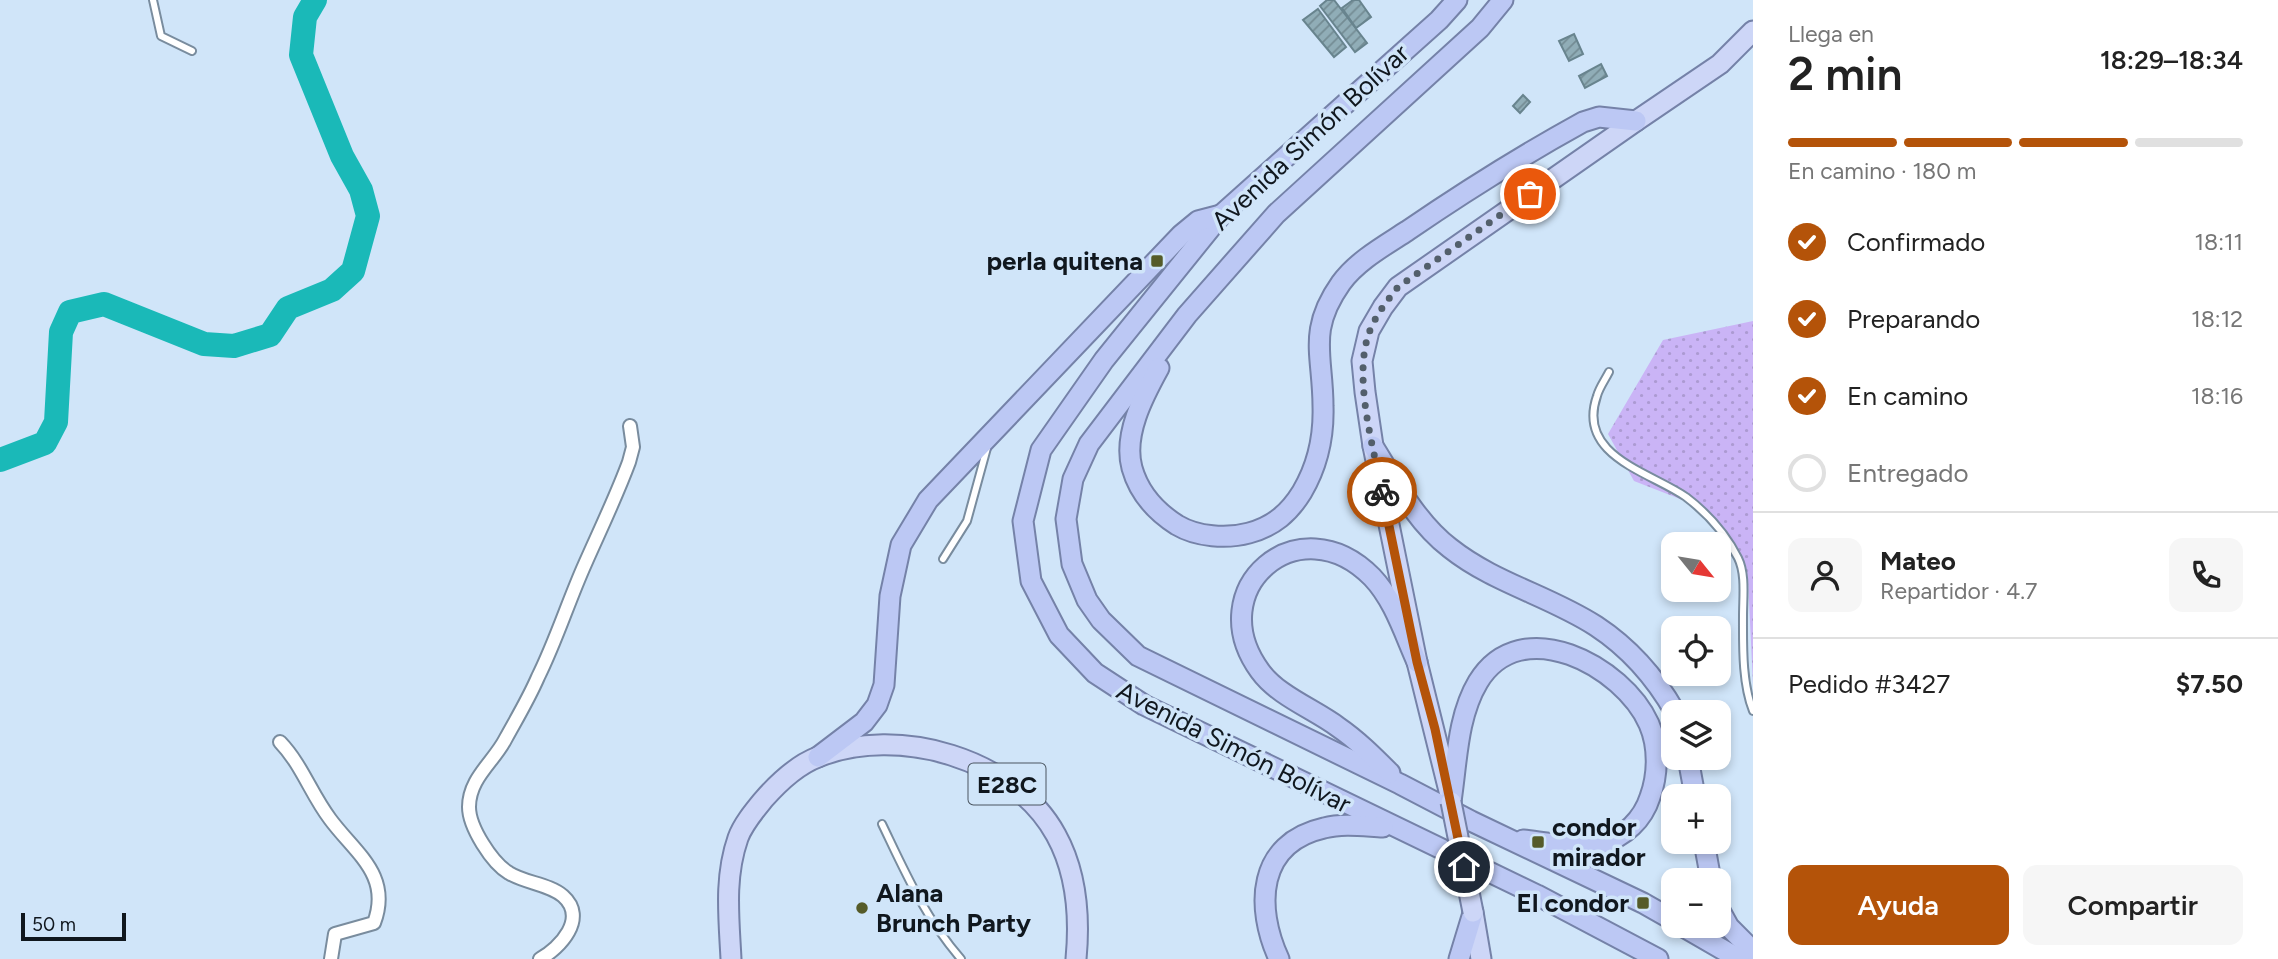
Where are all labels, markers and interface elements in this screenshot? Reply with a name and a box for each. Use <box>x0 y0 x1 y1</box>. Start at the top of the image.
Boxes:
text: Llega en <box>1788 20 1874 48</box>
street label: Avenida Simón Bolívar <box>1205 37 1416 237</box>
text: 18:29–18:34 <box>2100 44 2243 76</box>
text: 2 min <box>1788 46 1903 102</box>
text: En camino · 180 m <box>1788 157 1976 185</box>
pin <box>1500 164 1560 224</box>
icon: bag <box>1511 175 1549 213</box>
icon: check <box>1788 223 1826 261</box>
text: Confirmado <box>1847 226 1985 258</box>
text: 18:11 <box>2195 228 2243 256</box>
place label: perla quitena <box>986 245 1143 277</box>
marker: perla quitena <box>1149 253 1165 269</box>
icon: check <box>1788 300 1826 338</box>
text: Preparando <box>1847 303 1980 335</box>
text: 18:12 <box>2191 305 2243 333</box>
icon: check <box>1788 377 1826 415</box>
text: En camino <box>1847 380 1968 412</box>
text: 18:16 <box>2191 382 2243 410</box>
courier <box>1347 457 1417 527</box>
text: Entregado <box>1847 457 1969 489</box>
icon: bike <box>1363 473 1401 511</box>
north arrow <box>1661 532 1731 602</box>
map controls <box>1661 532 1731 938</box>
button: person <box>1788 538 1862 612</box>
button: phone <box>2169 538 2243 612</box>
text: Mateo <box>1880 545 1956 577</box>
text: Repartidor · 4.7 <box>1880 577 2037 605</box>
button: locate <box>1661 616 1731 686</box>
text: Pedido #3427 <box>1788 668 1950 700</box>
text: $7.50 <box>2176 668 2243 700</box>
street label: Avenida Simón Bolívar <box>1112 674 1357 820</box>
button: layers <box>1661 700 1731 770</box>
road number: E28C <box>968 764 1046 804</box>
button: + <box>1661 784 1731 854</box>
place label: condor mirador <box>1552 811 1646 873</box>
marker: condor mirador <box>1530 834 1546 850</box>
pin <box>1434 837 1494 897</box>
icon: home <box>1445 848 1483 886</box>
button: Ayuda <box>1788 865 2009 945</box>
button: Compartir <box>2023 865 2243 945</box>
button: − <box>1661 868 1731 938</box>
place label: Alana Brunch Party <box>876 877 1031 939</box>
place label: El condor <box>1517 887 1629 919</box>
marker: El condor <box>1635 895 1651 911</box>
marker: Alana Brunch Party <box>854 900 870 916</box>
scale bar <box>21 910 126 942</box>
text: 50 m <box>32 913 76 936</box>

